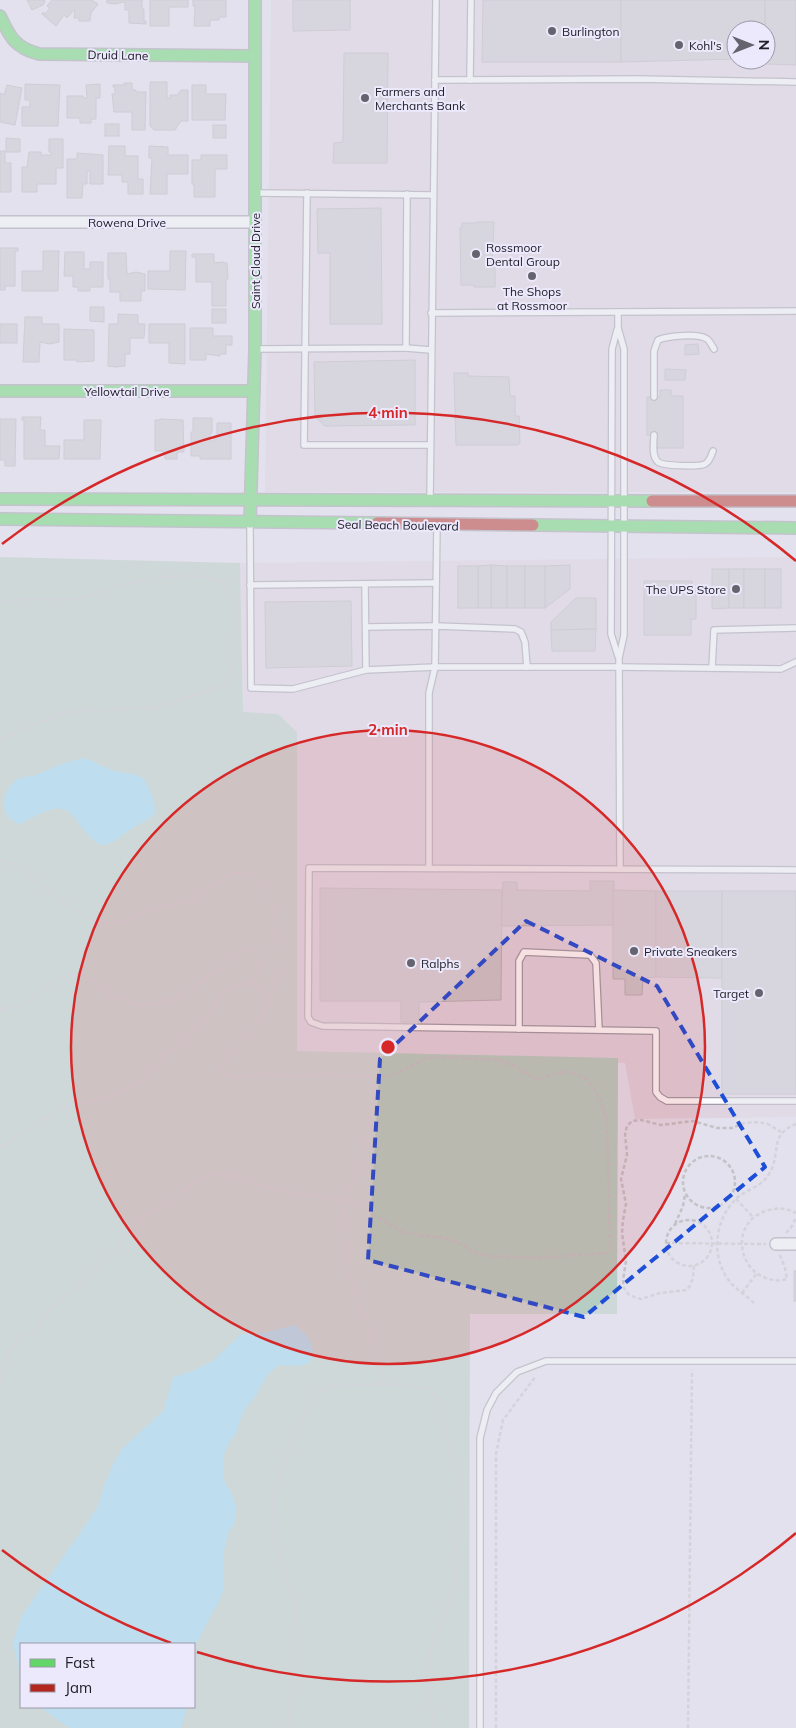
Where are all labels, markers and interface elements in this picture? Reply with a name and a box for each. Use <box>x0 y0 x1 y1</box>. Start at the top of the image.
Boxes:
north arrow <box>726 20 776 70</box>
place label: Burlington <box>562 24 619 39</box>
marker: Burlington <box>546 25 558 37</box>
place label: Kohl's <box>689 38 722 53</box>
marker: Kohl's <box>673 39 685 51</box>
text: N <box>755 40 773 50</box>
street label: Druid Lane <box>88 47 148 63</box>
place label: Farmers and Merchants Bank <box>375 84 466 113</box>
marker: Farmers and Merchants Bank <box>359 92 371 104</box>
street label: Saint Cloud Drive <box>248 213 263 309</box>
street label: Rowena Drive <box>88 215 166 230</box>
place label: Rossmoor Dental Group <box>486 240 560 269</box>
marker: Rossmoor Dental Group <box>470 248 482 260</box>
marker: The Shops at Rossmoor <box>526 270 538 282</box>
place label: The Shops at Rossmoor <box>497 284 568 313</box>
street label: Yellowtail Drive <box>83 384 170 399</box>
text: 4 min <box>368 403 408 422</box>
street label: Seal Beach Boulevard <box>337 516 459 534</box>
place label: The UPS Store <box>646 582 726 597</box>
marker: The UPS Store <box>730 583 742 595</box>
text: 2 min <box>368 720 408 739</box>
place label: Private Sneakers <box>644 944 737 959</box>
marker: Private Sneakers <box>628 945 640 957</box>
place label: Ralphs <box>421 956 460 971</box>
marker: Ralphs <box>405 957 417 969</box>
place label: Target <box>713 986 749 1001</box>
marker: Target <box>753 987 765 999</box>
centre of rings <box>379 1038 397 1056</box>
legend <box>20 1643 195 1708</box>
text: Fast <box>65 1653 95 1672</box>
text: Jam <box>65 1678 92 1697</box>

